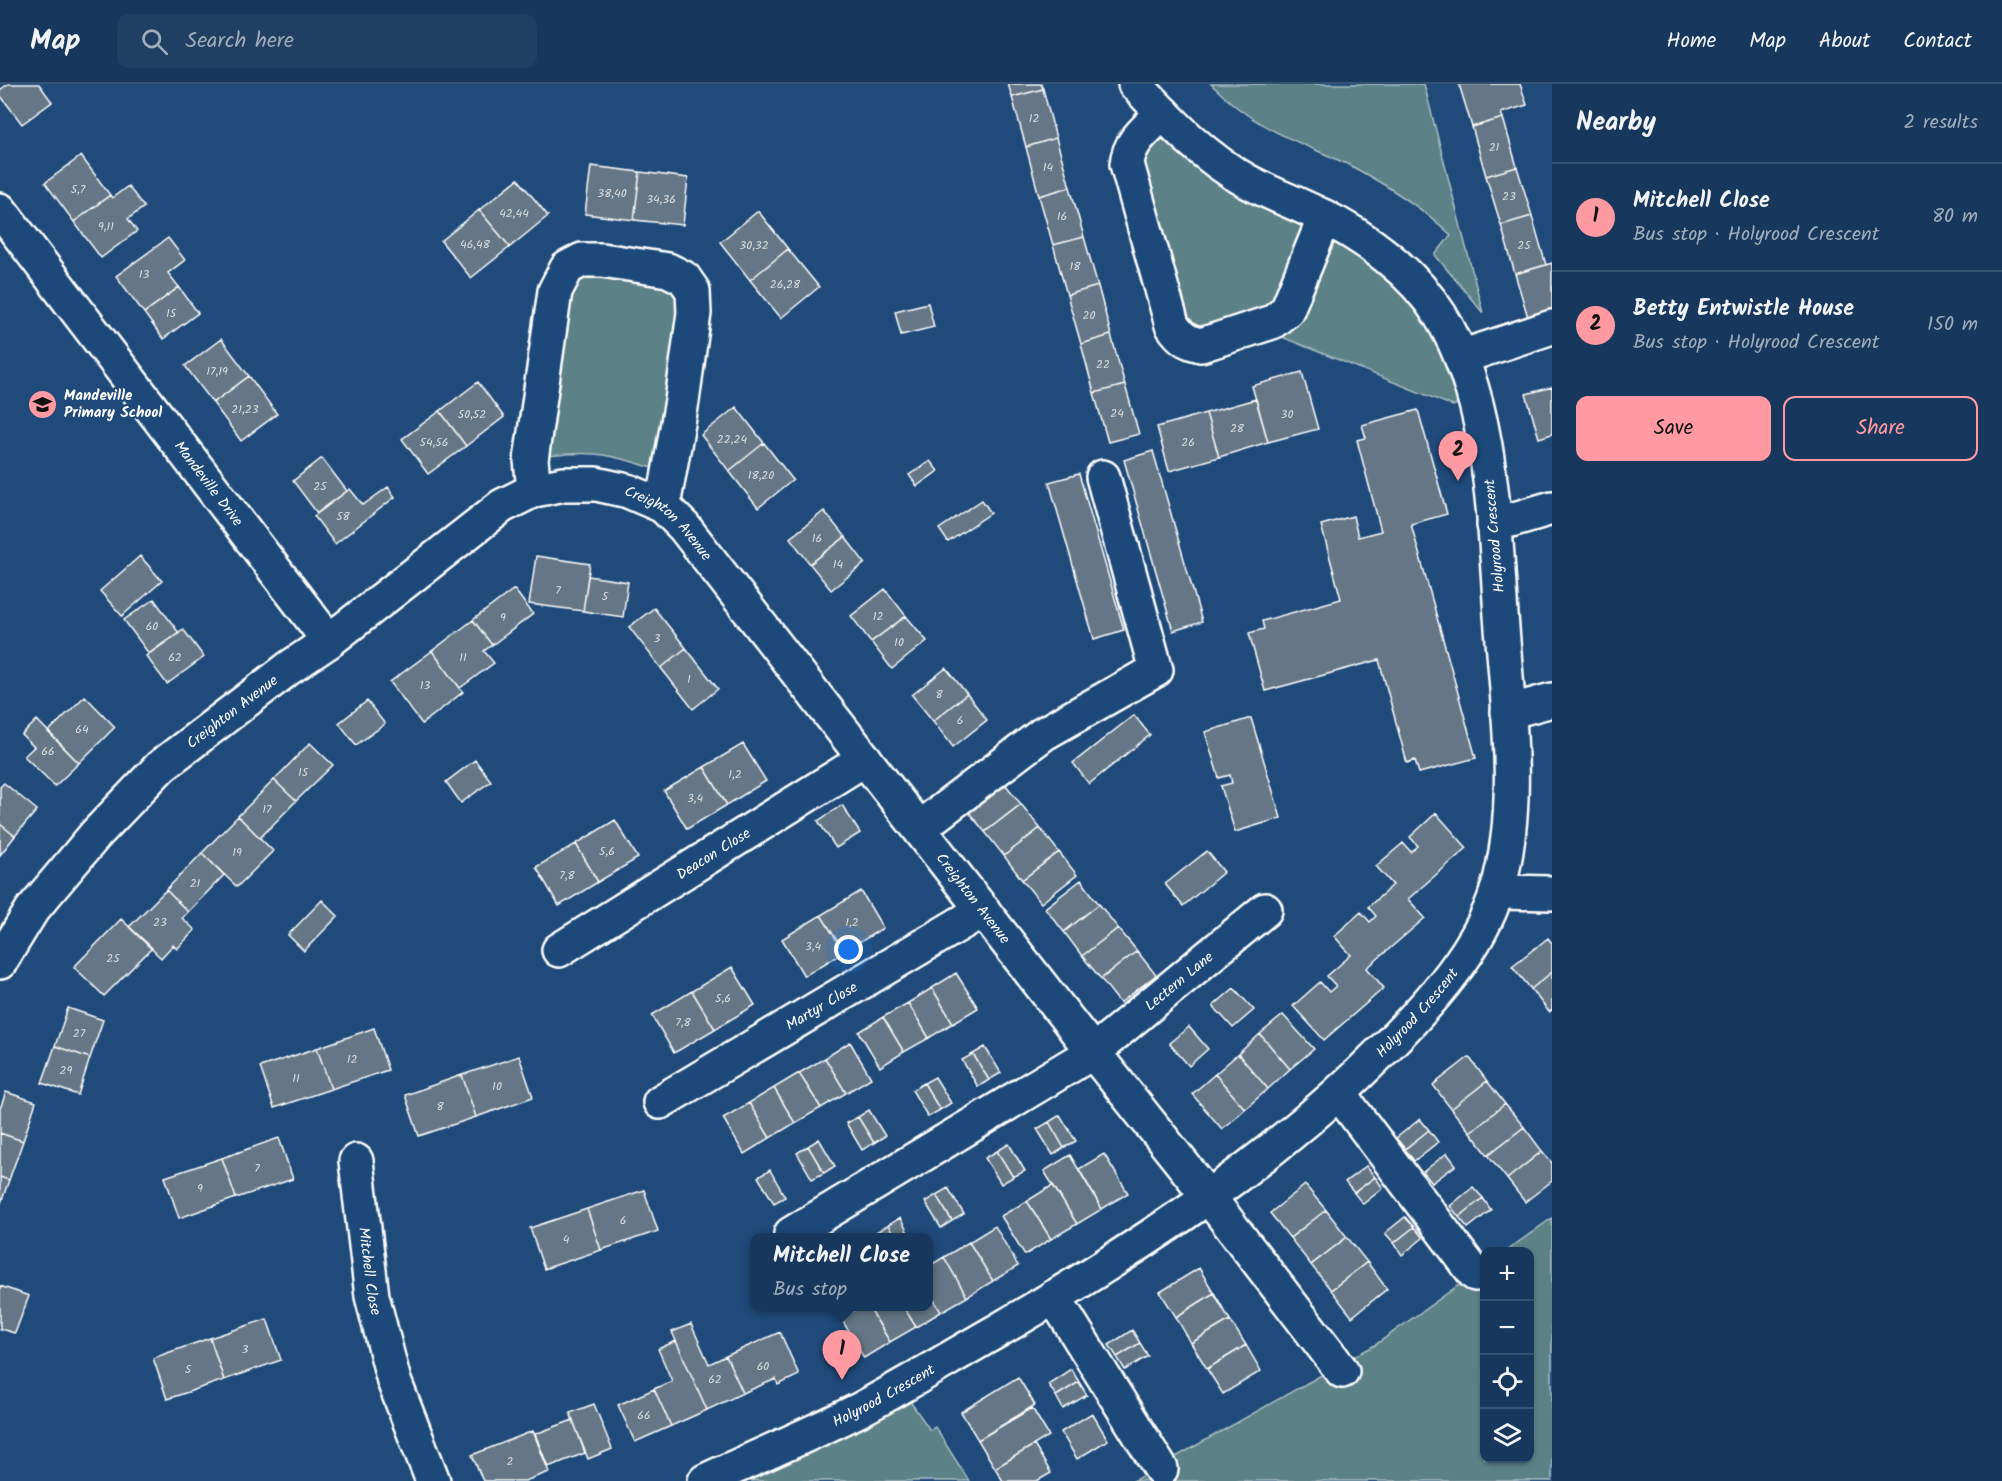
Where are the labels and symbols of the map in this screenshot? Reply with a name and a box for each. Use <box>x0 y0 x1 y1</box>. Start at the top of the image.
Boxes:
house number: 12 <box>1029 109 1039 128</box>
house number: 21 <box>1489 138 1500 157</box>
house number: 14 <box>1043 158 1054 177</box>
house number: 5,7 <box>71 180 86 199</box>
house number: 38,40 <box>597 184 627 203</box>
house number: 23 <box>1502 187 1516 206</box>
house number: 34,36 <box>646 190 676 209</box>
house number: 42,44 <box>499 204 529 223</box>
house number: 16 <box>1057 207 1067 226</box>
house number: 9,11 <box>98 217 114 236</box>
house number: 46,48 <box>460 235 491 254</box>
house number: 30,32 <box>739 236 769 255</box>
house number: 25 <box>1517 236 1532 255</box>
house number: 18 <box>1070 257 1081 276</box>
house number: 13 <box>139 265 149 284</box>
house number: 26,28 <box>770 275 801 294</box>
house number: 15 <box>166 304 178 323</box>
house number: 20 <box>1083 306 1095 325</box>
house number: 22 <box>1096 355 1110 374</box>
house number: 17,19 <box>206 362 228 381</box>
place label: Mandeville Primary School <box>64 384 162 425</box>
school or university icon: Mandeville Primary School <box>27 388 59 420</box>
house number: 21,23 <box>231 400 259 419</box>
house number: 24 <box>1110 404 1124 423</box>
house number: 50,52 <box>458 405 486 424</box>
house number: 30 <box>1281 405 1293 424</box>
house number: 28 <box>1230 419 1245 438</box>
house number: 22,24 <box>717 430 748 449</box>
pin: 2 <box>1438 432 1478 481</box>
house number: 54,56 <box>420 433 448 452</box>
house number: 26 <box>1181 433 1195 452</box>
street label: Mandeville Drive <box>167 436 249 532</box>
house number: 18,20 <box>748 466 774 485</box>
house number: 25 <box>313 477 328 496</box>
street label: Holyrood Crescent <box>1478 478 1512 594</box>
street label: Creighton Avenue <box>620 480 717 567</box>
house number: 58 <box>336 507 351 526</box>
house number: 16 <box>812 529 822 548</box>
house number: 14 <box>833 555 844 574</box>
house number: 7 <box>555 581 561 600</box>
house number: 5 <box>602 587 610 606</box>
house number: 12 <box>873 607 883 626</box>
house number: 9 <box>500 608 506 627</box>
house number: 60 <box>146 617 158 636</box>
house number: 3 <box>654 629 661 648</box>
house number: 10 <box>894 633 904 652</box>
house number: 62 <box>168 648 182 667</box>
house number: 11 <box>459 648 467 667</box>
street label: Creighton Avenue <box>182 669 284 755</box>
house number: 1 <box>687 670 691 689</box>
house number: 13 <box>420 676 430 695</box>
house number: 8 <box>935 685 943 704</box>
house number: 6 <box>957 711 963 730</box>
house number: 64 <box>75 720 89 739</box>
house number: 66 <box>41 742 55 761</box>
house number: 15 <box>298 763 310 782</box>
house number: 1,2 <box>728 765 742 784</box>
house number: 3,4 <box>687 789 703 808</box>
house number: 17 <box>262 800 272 819</box>
street label: Deacon Close <box>672 822 756 887</box>
house number: 5,6 <box>599 842 615 861</box>
house number: 19 <box>232 843 242 862</box>
street label: Creighton Avenue <box>929 848 1016 950</box>
house number: 7,8 <box>559 866 576 885</box>
house number: 21 <box>190 874 201 893</box>
house number: 23 <box>153 913 167 932</box>
house number: 1,2 <box>845 913 859 932</box>
your location <box>834 935 863 964</box>
house number: 3,4 <box>805 937 821 956</box>
street label: Lectern Lane <box>1140 946 1219 1018</box>
house number: 25 <box>106 949 121 968</box>
street label: Holyrood Crescent <box>1371 963 1465 1064</box>
street label: Martyr Close <box>781 976 863 1038</box>
house number: 5,6 <box>715 989 731 1008</box>
house number: 7,8 <box>675 1013 692 1032</box>
house number: 27 <box>73 1024 86 1043</box>
house number: 12 <box>347 1050 357 1069</box>
house number: 29 <box>60 1061 73 1080</box>
house number: 11 <box>292 1069 300 1088</box>
house number: 10 <box>492 1077 502 1096</box>
house number: 8 <box>436 1097 444 1116</box>
house number: 7 <box>254 1159 260 1178</box>
house number: 9 <box>197 1179 203 1198</box>
house number: 6 <box>620 1211 626 1230</box>
street label: Mitchell Close <box>351 1226 388 1318</box>
house number: 4 <box>563 1230 570 1249</box>
pin: 1 <box>822 1330 862 1380</box>
house number: 3 <box>242 1340 249 1359</box>
house number: 60 <box>757 1357 769 1376</box>
street label: Holyrood Crescent <box>829 1358 940 1434</box>
house number: 5 <box>185 1360 193 1379</box>
house number: 62 <box>708 1370 722 1389</box>
house number: 66 <box>637 1406 651 1425</box>
house number: 2 <box>507 1452 514 1471</box>

